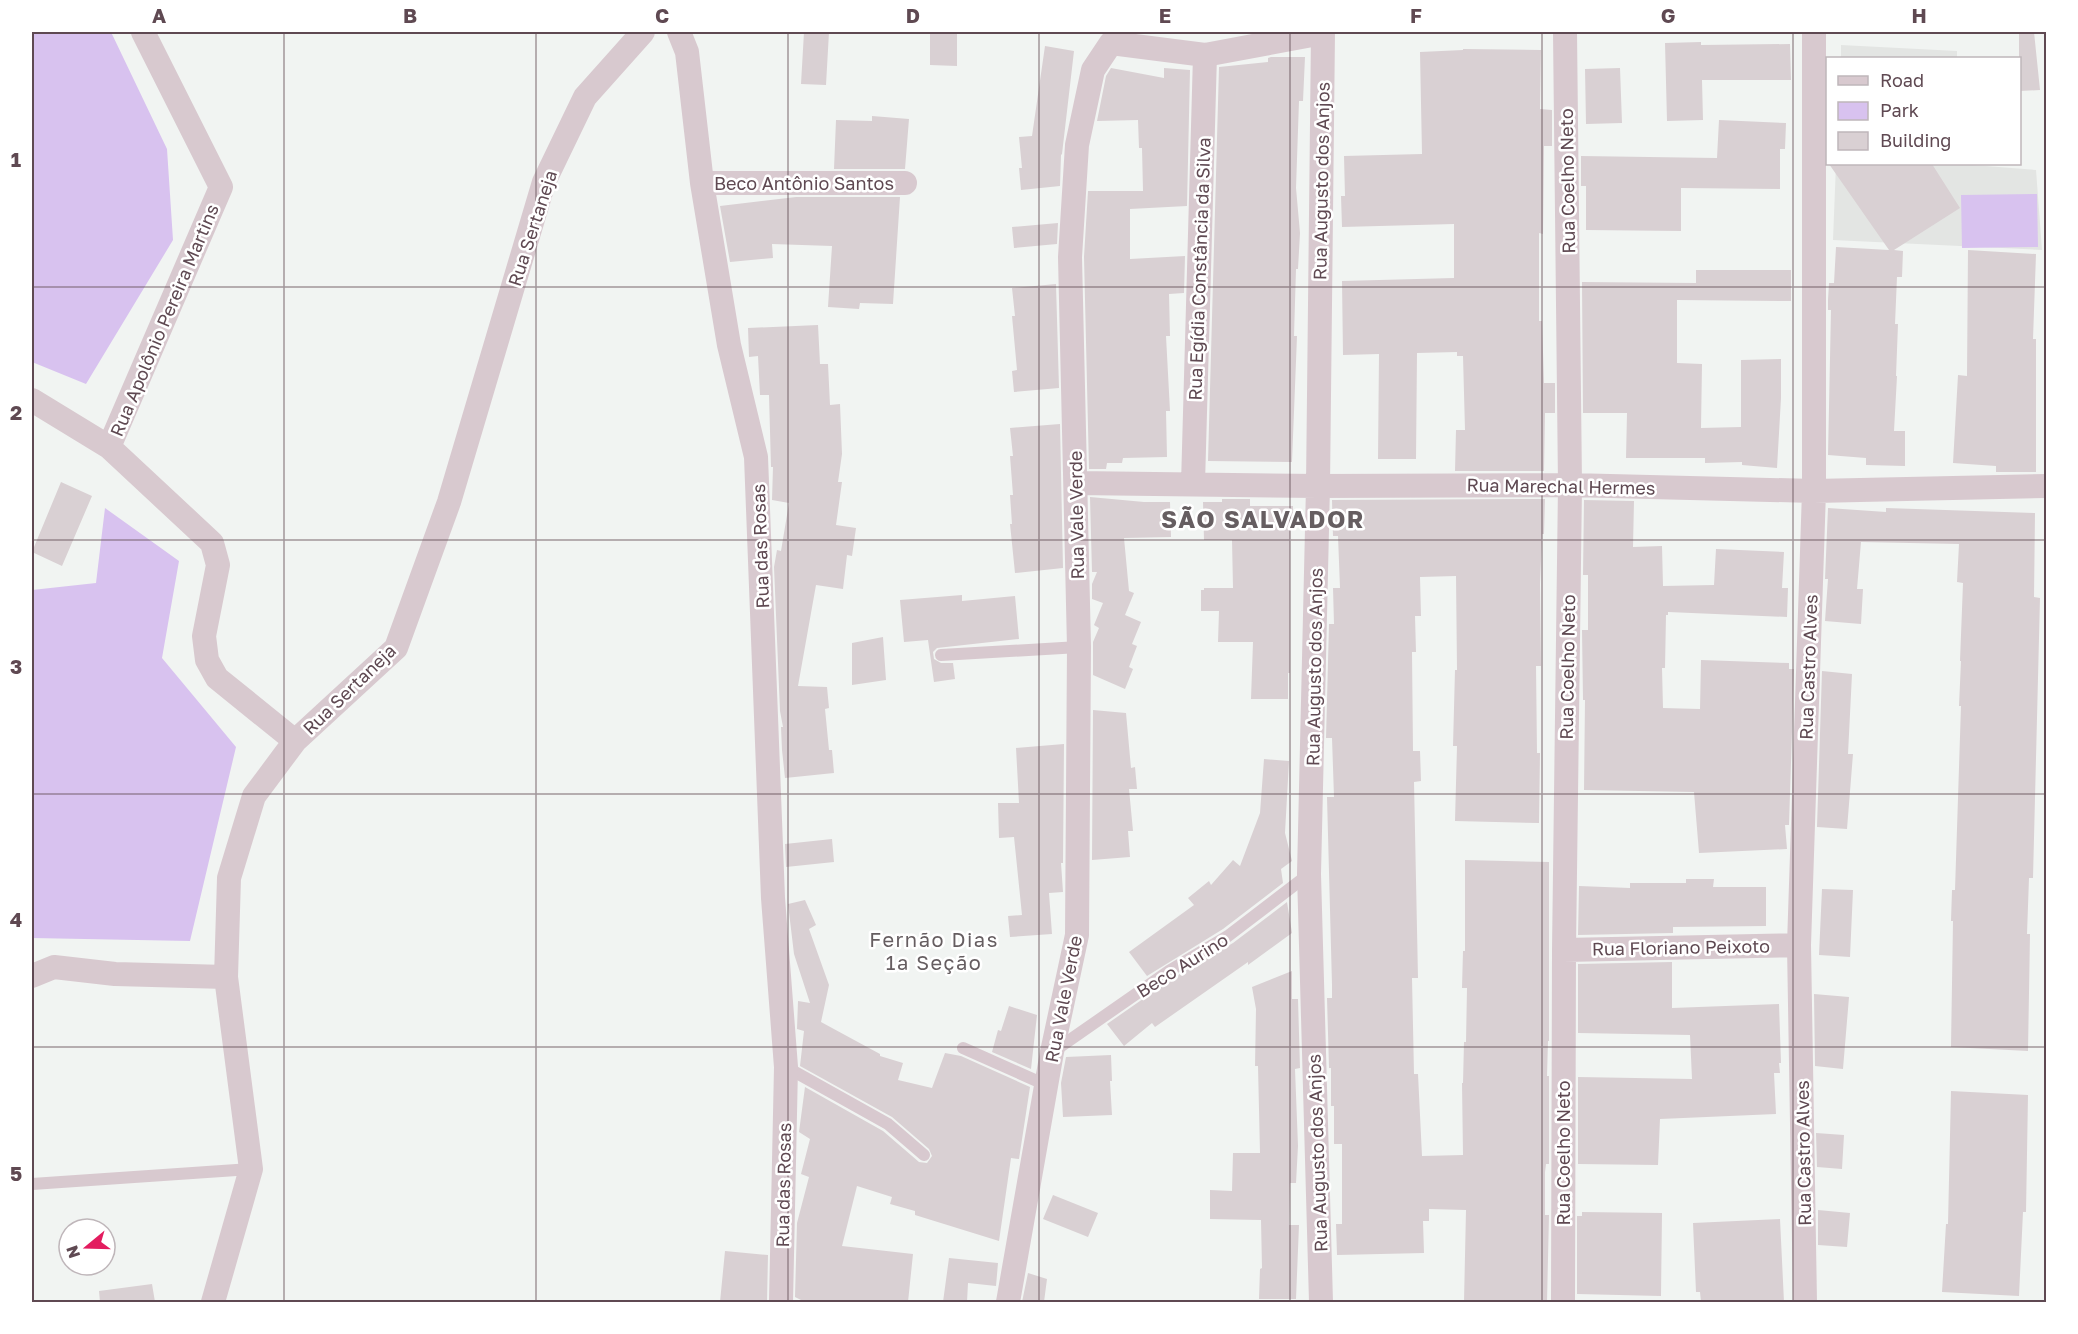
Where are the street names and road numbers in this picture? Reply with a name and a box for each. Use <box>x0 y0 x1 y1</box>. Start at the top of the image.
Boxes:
street label: Rua Augusto dos Anjos <box>1308 82 1334 280</box>
street label: Rua Coelho Neto <box>1555 108 1579 254</box>
street label: Rua Egídia Constância da Silva <box>1183 137 1215 401</box>
street label: Rua Sertaneja <box>503 167 561 289</box>
street label: Beco Antônio Santos <box>714 172 894 194</box>
street label: Rua Apolônio Pereira Martins <box>105 201 223 439</box>
street label: Rua Vale Verde <box>1064 450 1088 580</box>
street label: Rua Marechal Hermes <box>1466 473 1656 499</box>
street label: Rua das Rosas <box>747 483 773 609</box>
street label: Rua Augusto dos Anjos <box>1301 568 1327 766</box>
street label: Rua Coelho Neto <box>1555 594 1579 740</box>
street label: Rua Castro Alves <box>1794 594 1822 740</box>
street label: Rua Sertaneja <box>298 639 400 739</box>
street label: Beco Aurino <box>1132 928 1232 1002</box>
street label: Rua Vale Verde <box>1040 934 1086 1064</box>
street label: Rua Floriano Peixoto <box>1592 934 1770 960</box>
street label: Rua Augusto dos Anjos <box>1303 1054 1331 1252</box>
street label: Rua Coelho Neto <box>1552 1080 1574 1226</box>
street label: Rua Castro Alves <box>1791 1080 1815 1226</box>
street label: Rua das Rosas <box>771 1122 795 1248</box>

